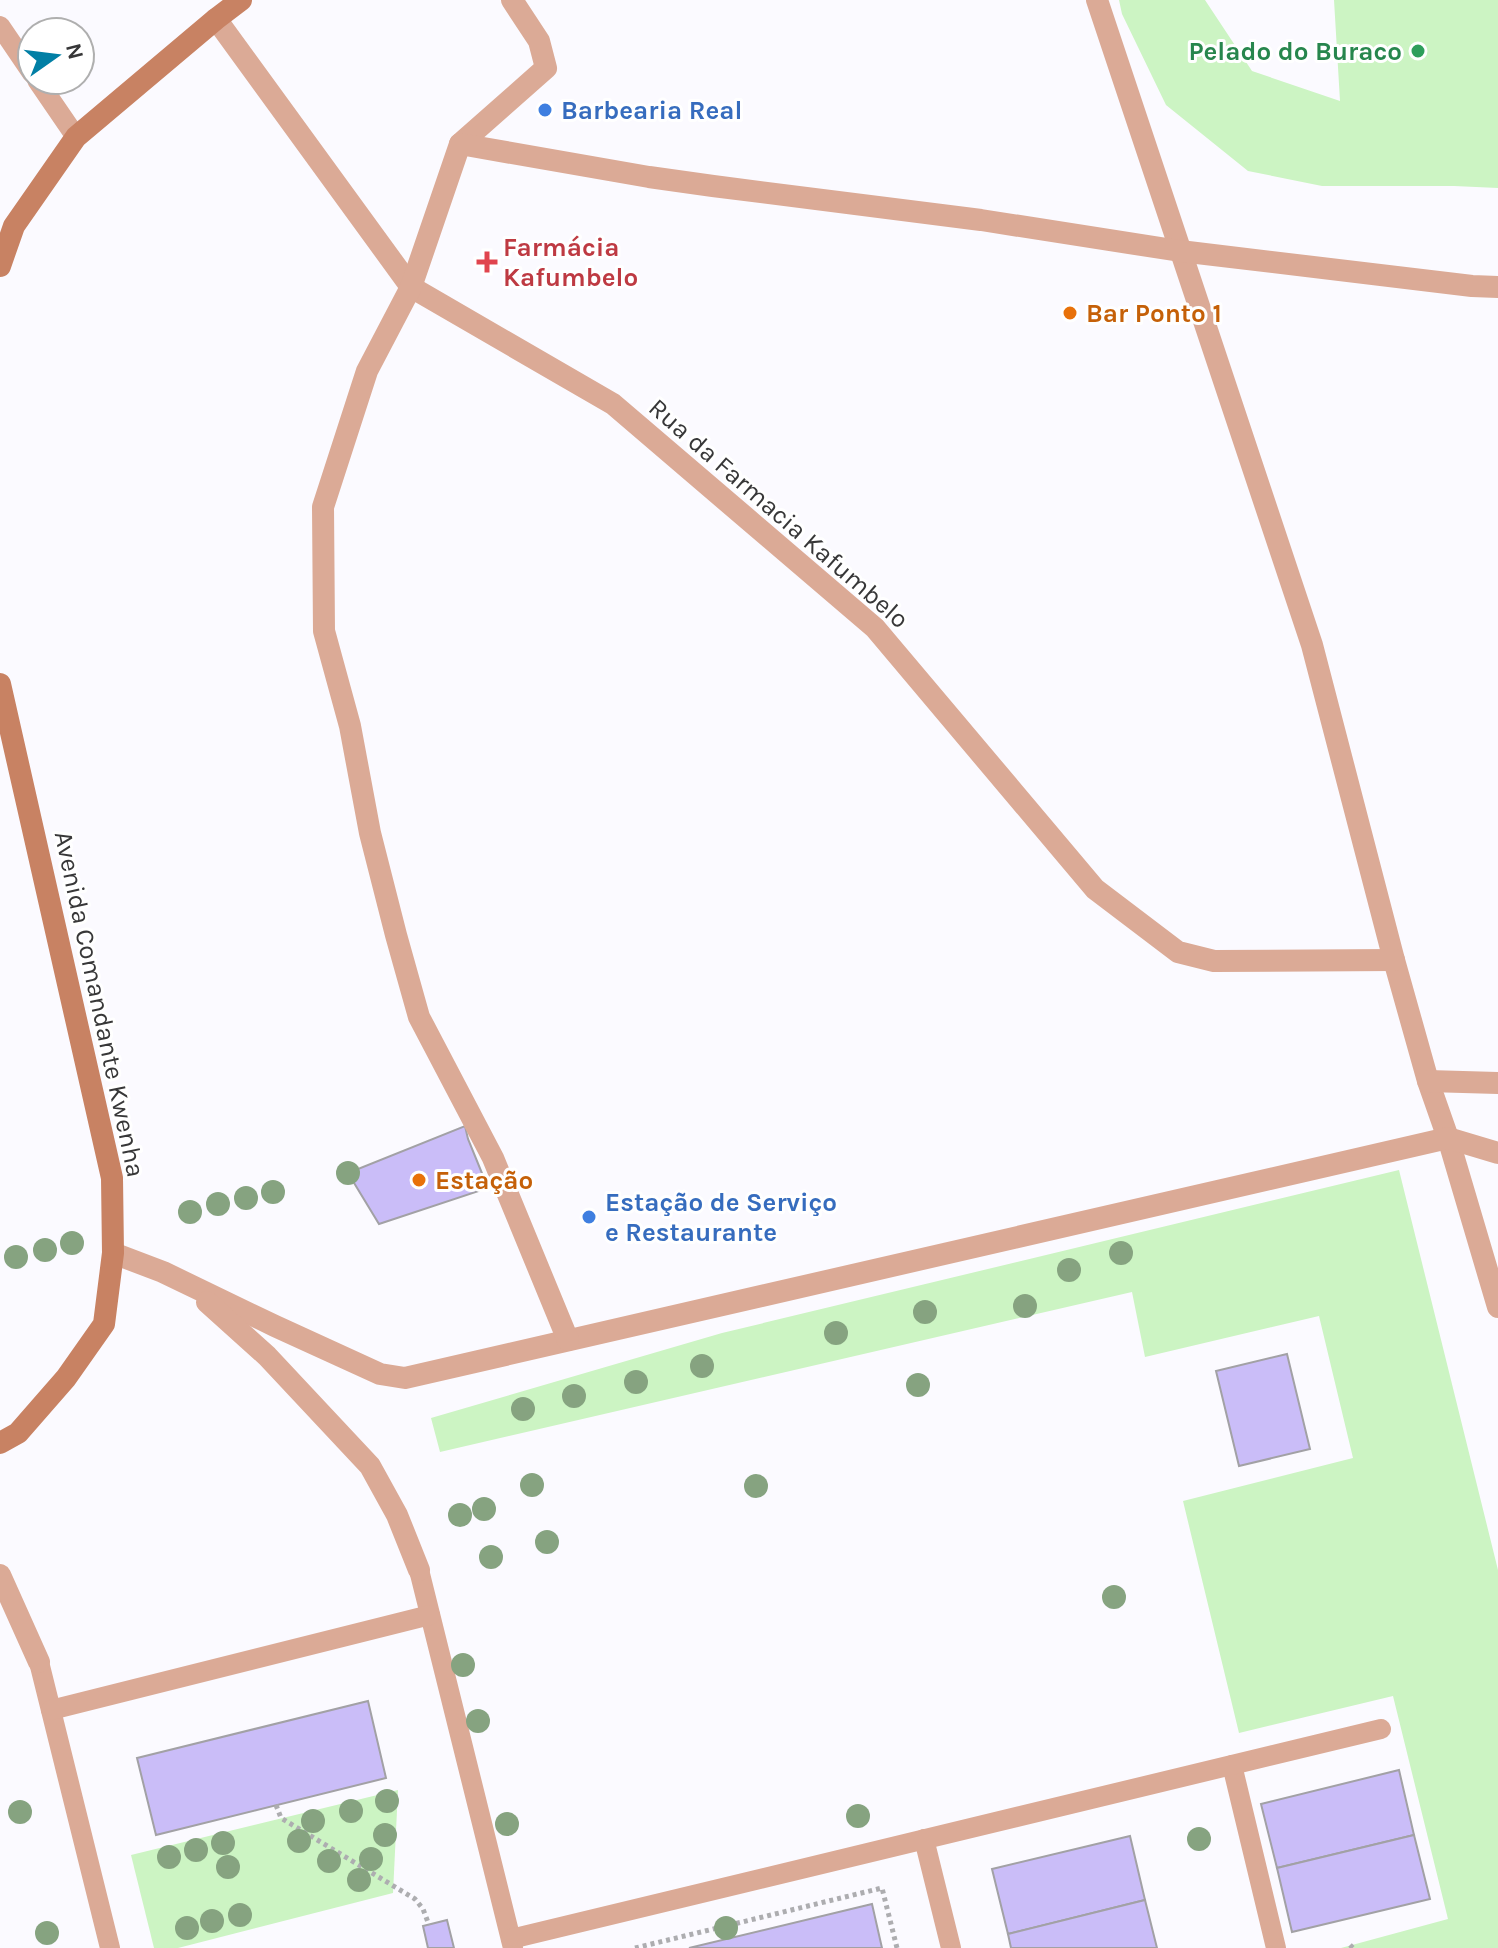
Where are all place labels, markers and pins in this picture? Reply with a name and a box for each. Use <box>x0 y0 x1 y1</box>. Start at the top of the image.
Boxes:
place label: Pelado do Buraco <box>1188 36 1402 67</box>
marker: Pelado do Buraco <box>1409 42 1427 60</box>
place label: Barbearia Real <box>561 95 742 126</box>
marker: Barbearia Real <box>536 101 554 119</box>
place label: Farmácia Kafumbelo <box>503 232 638 293</box>
marker: Farmácia Kafumbelo <box>478 253 496 271</box>
place label: Bar Ponto 1 <box>1086 298 1222 329</box>
marker: Bar Ponto 1 <box>1061 304 1079 322</box>
place label: Estação <box>435 1165 533 1196</box>
marker: Estação <box>410 1171 428 1189</box>
place label: Estação de Serviço e Restaurante <box>605 1187 837 1248</box>
marker: Estação de Serviço e Restaurante <box>580 1208 598 1226</box>

